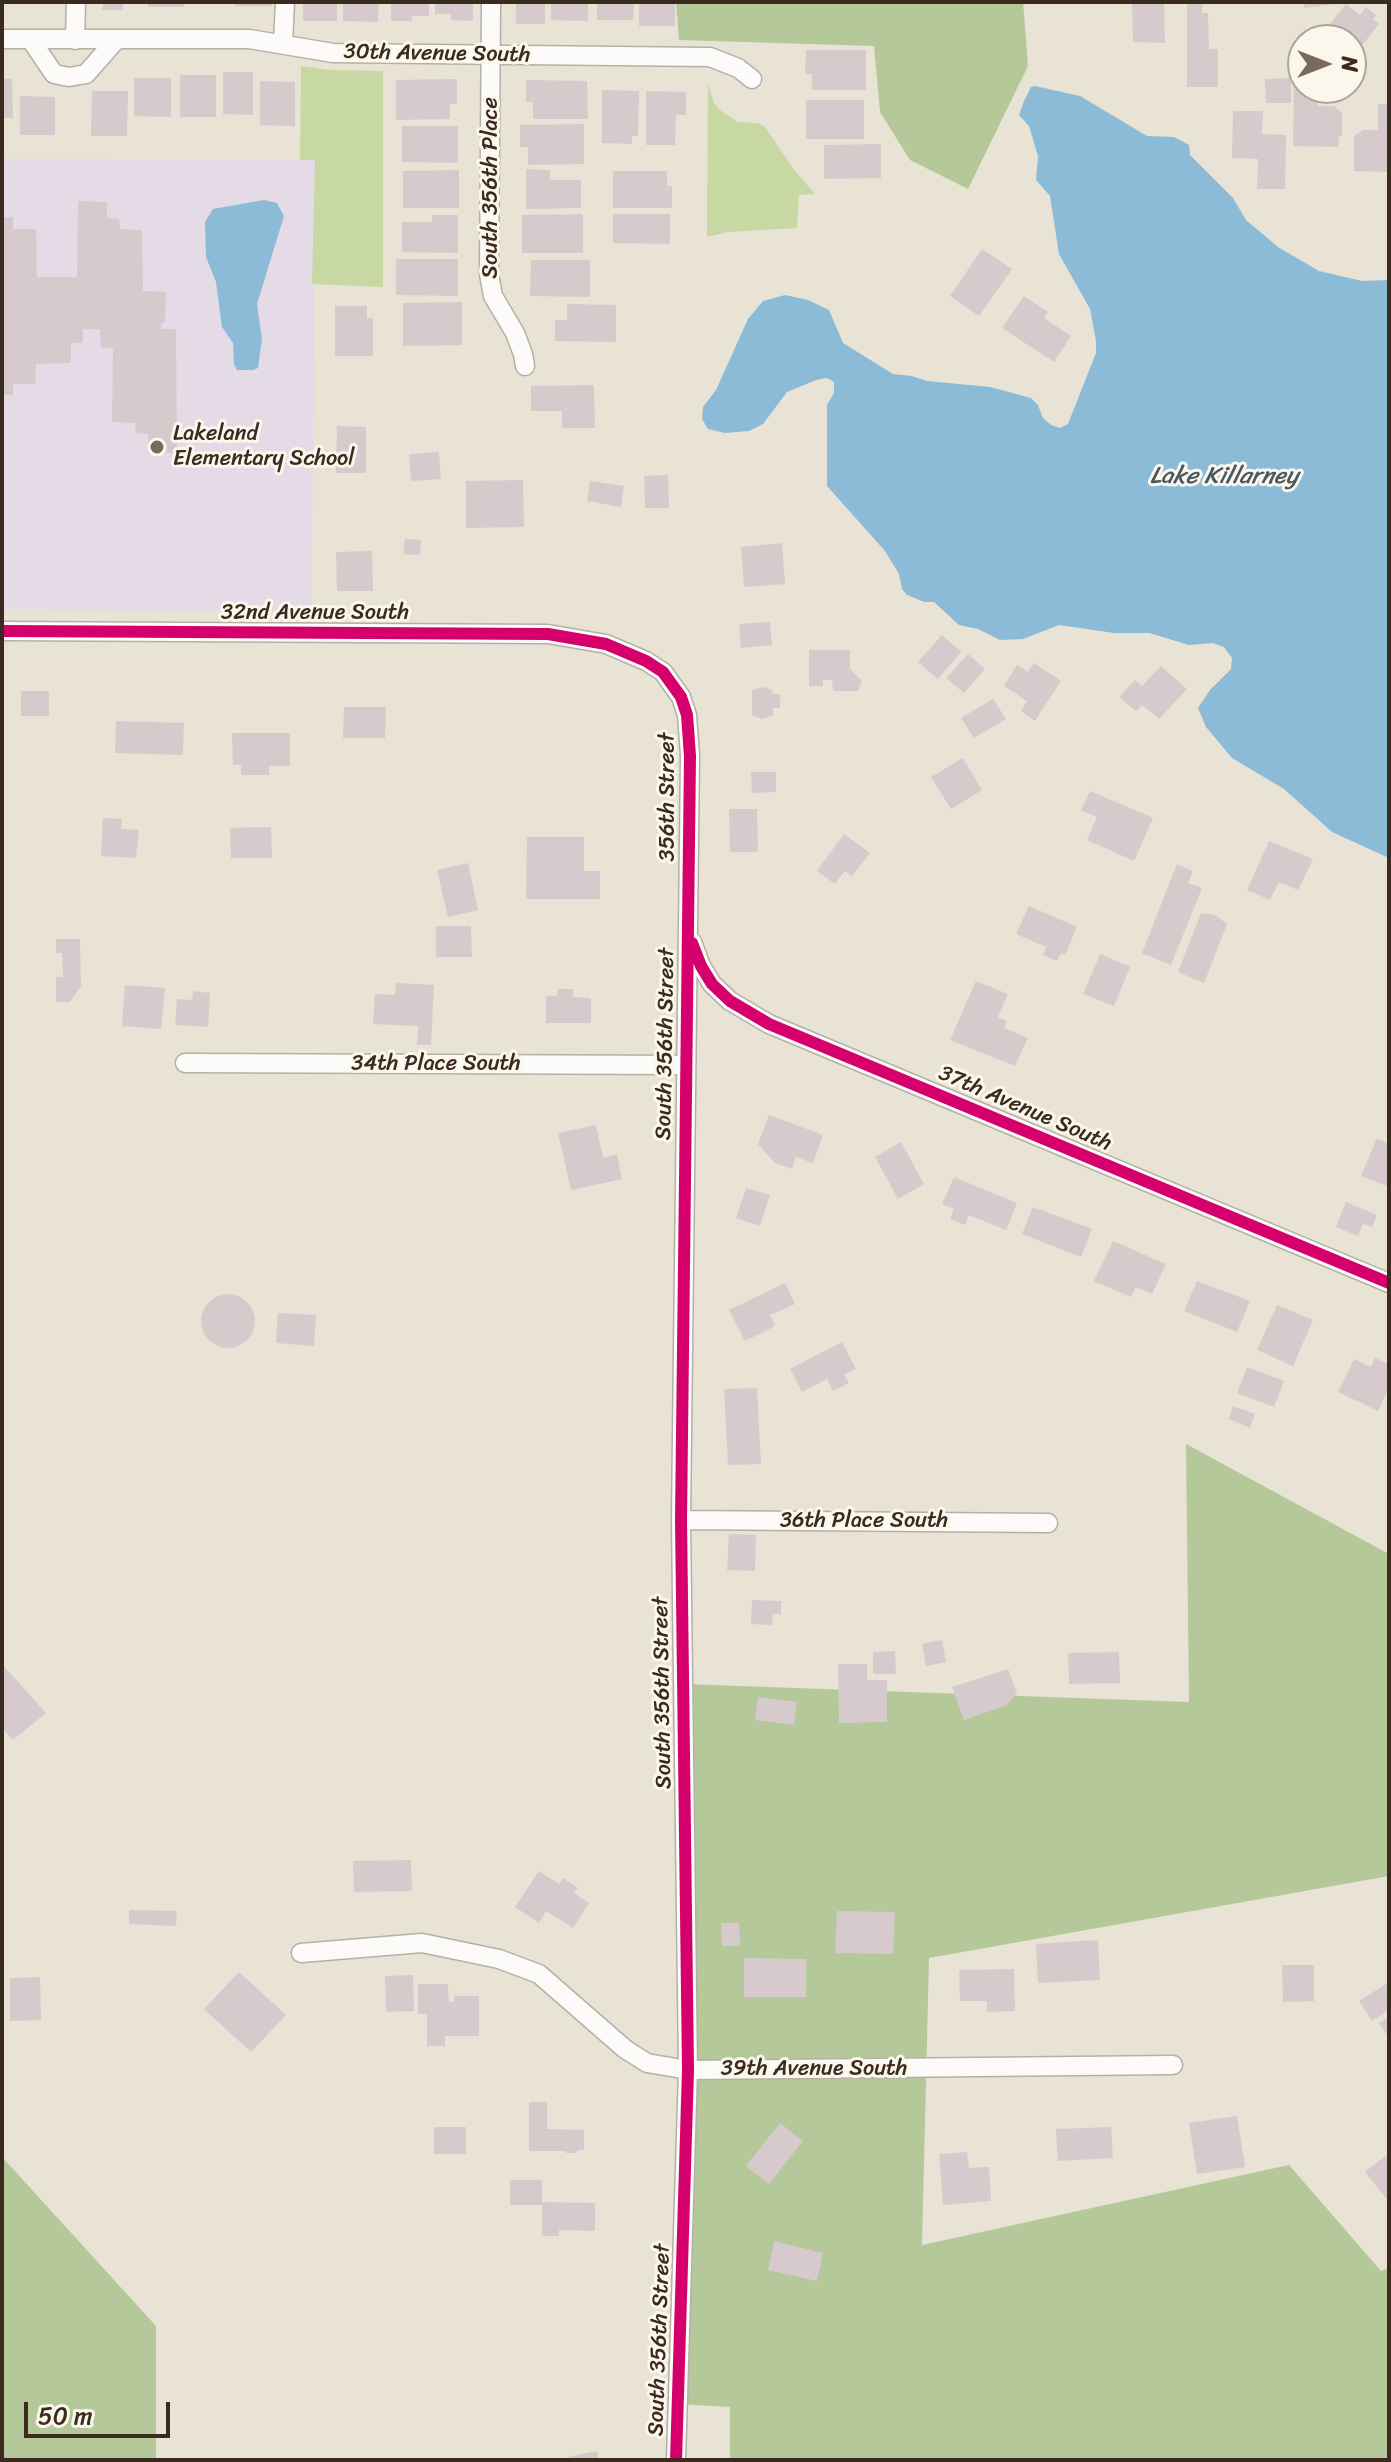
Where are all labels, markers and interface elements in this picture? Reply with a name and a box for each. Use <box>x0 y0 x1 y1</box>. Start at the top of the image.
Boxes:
north arrow <box>1287 24 1367 104</box>
street label: 30th Avenue South <box>343 39 531 69</box>
text: N <box>1330 56 1369 72</box>
street label: South 356th Place <box>478 97 504 279</box>
place label: Lakeland Elementary School <box>173 421 355 472</box>
marker: Lakeland Elementary School <box>148 438 166 456</box>
water label: Lake Killarney <box>1150 463 1298 491</box>
street label: 32nd Avenue South <box>221 600 409 626</box>
street label: 356th Street <box>655 733 681 861</box>
street label: South 356th Street <box>651 948 681 1140</box>
street label: 34th Place South <box>351 1051 521 1077</box>
street label: 37th Avenue South <box>935 1061 1115 1157</box>
street label: 36th Place South <box>780 1508 948 1534</box>
street label: South 356th Street <box>648 1597 678 1789</box>
street label: 39th Avenue South <box>721 2056 907 2082</box>
street label: South 356th Street <box>643 2243 677 2437</box>
scale bar <box>28 2386 174 2436</box>
text: 50 m <box>38 2395 93 2437</box>

